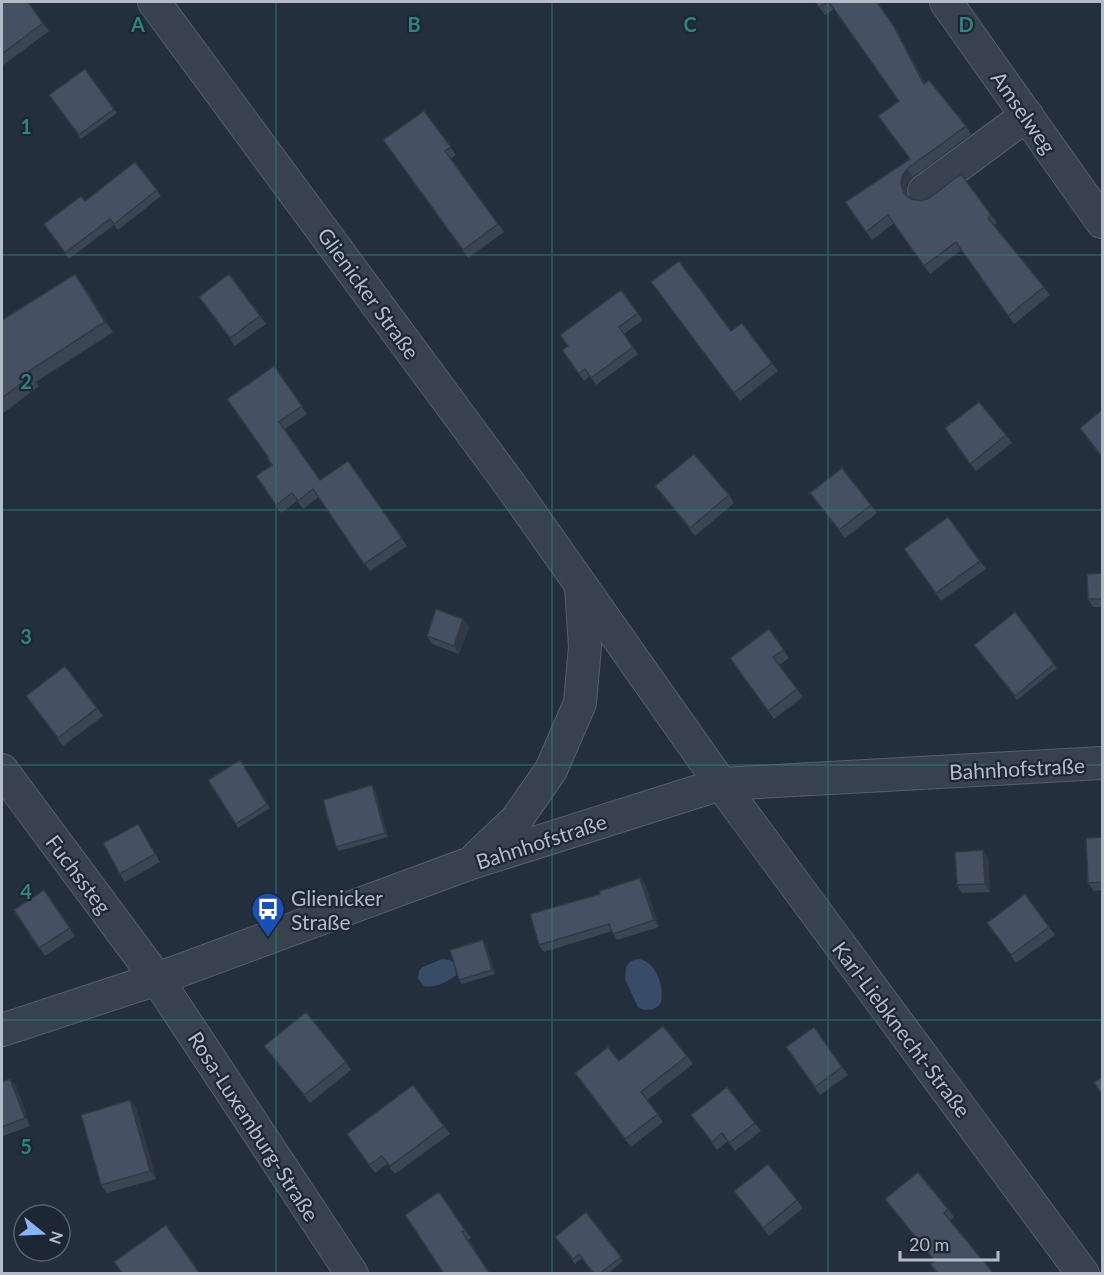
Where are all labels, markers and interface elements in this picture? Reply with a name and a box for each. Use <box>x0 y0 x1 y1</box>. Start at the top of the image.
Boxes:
text: A <box>130 12 145 36</box>
text: B <box>407 12 421 36</box>
text: C <box>683 12 697 36</box>
text: D <box>958 12 974 36</box>
street label: Amselweg <box>987 66 1062 158</box>
text: 1 <box>20 114 32 138</box>
street label: Glienicker Straße <box>313 222 425 364</box>
text: 2 <box>20 369 32 393</box>
text: 3 <box>20 624 32 648</box>
street label: Bahnhofstraße <box>949 752 1085 784</box>
street label: Bahnhofstraße <box>473 808 609 874</box>
street label: Fuchssteg <box>41 830 117 918</box>
text: 4 <box>20 879 32 903</box>
place label: Glienicker Straße <box>291 885 383 934</box>
bus stop icon: Glienicker Straße <box>250 891 286 938</box>
street label: Karl-Liebknecht-Straße <box>828 936 976 1122</box>
street label: Rosa-Luxemburg-Straße <box>183 1026 325 1226</box>
text: 5 <box>20 1134 32 1158</box>
north arrow <box>12 1203 72 1263</box>
scale bar <box>900 1224 998 1262</box>
text: N <box>46 1229 68 1247</box>
text: 20 m <box>909 1233 949 1255</box>

